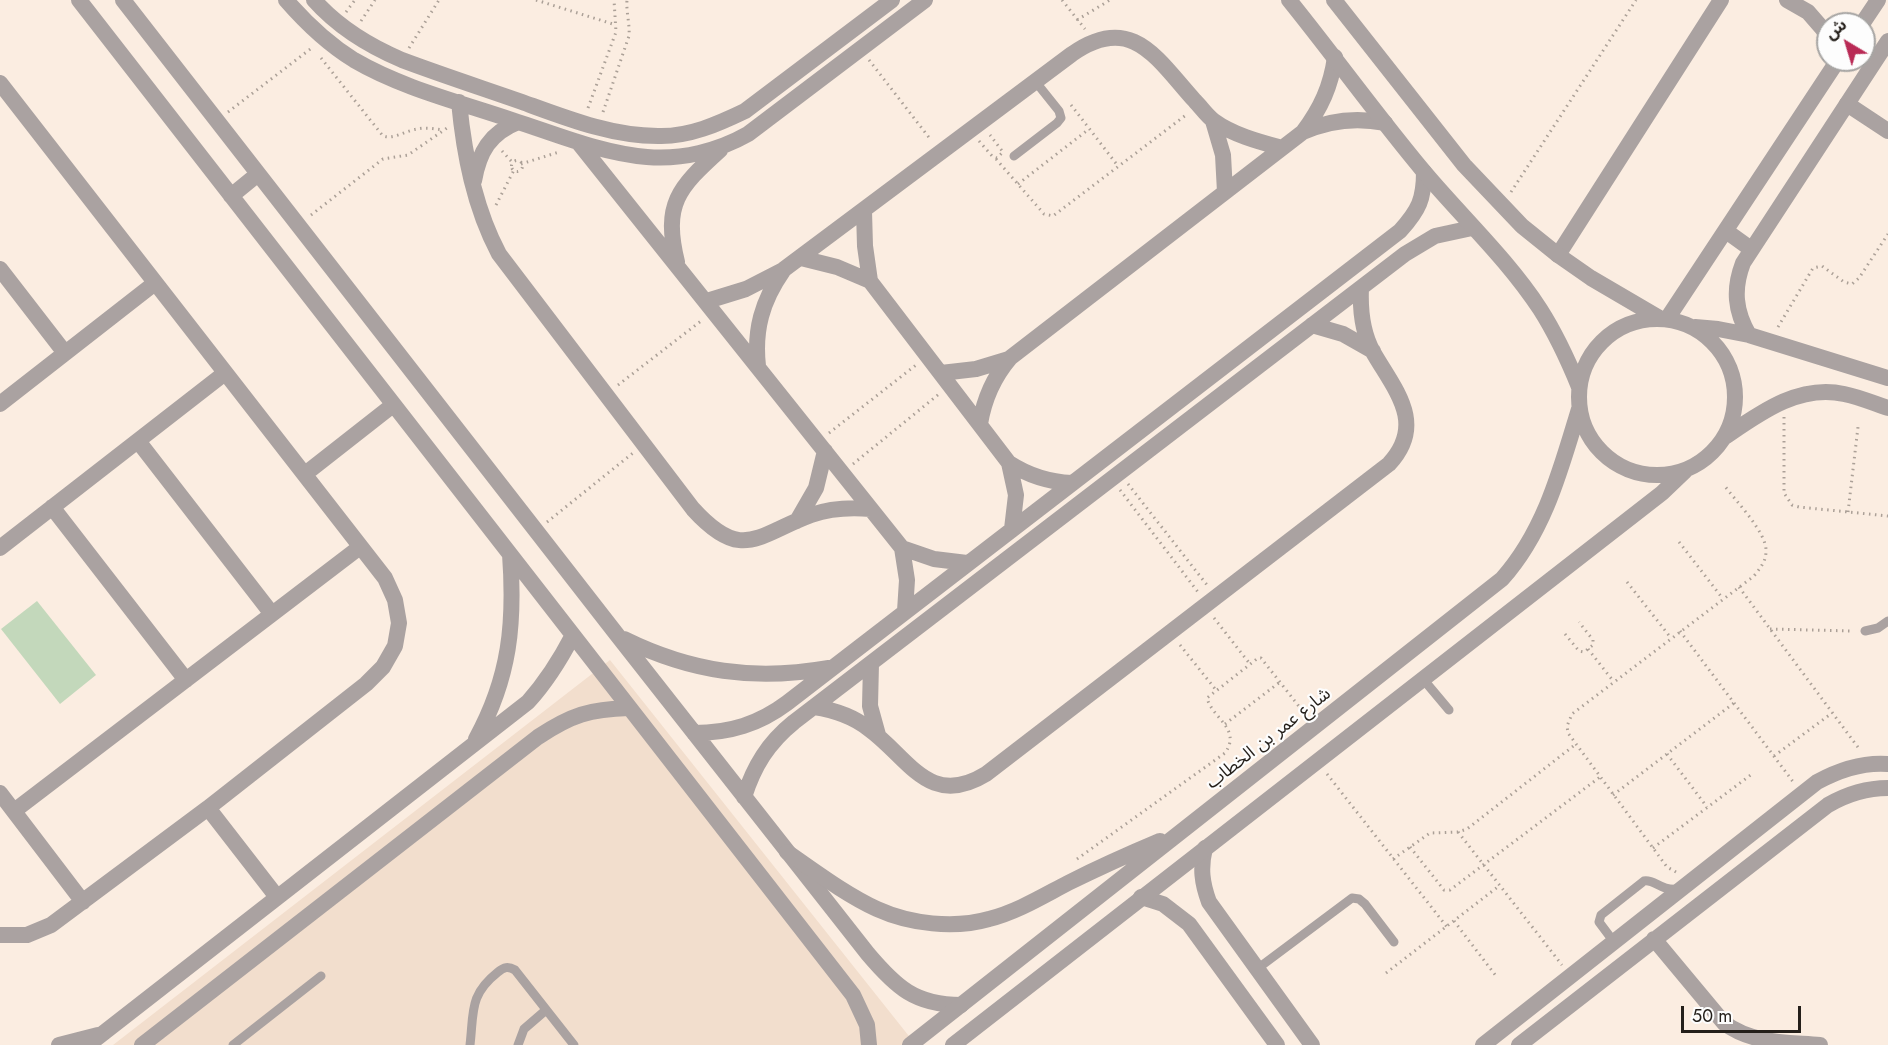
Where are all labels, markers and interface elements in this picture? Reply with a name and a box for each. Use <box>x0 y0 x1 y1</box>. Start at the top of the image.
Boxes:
north arrow <box>1816 12 1876 72</box>
text: ش <box>1820 13 1852 45</box>
street label: شارع عمر بن الخطاب <box>1202 684 1336 794</box>
scale bar <box>1684 994 1804 1032</box>
text: 50 m <box>1692 1003 1732 1029</box>

